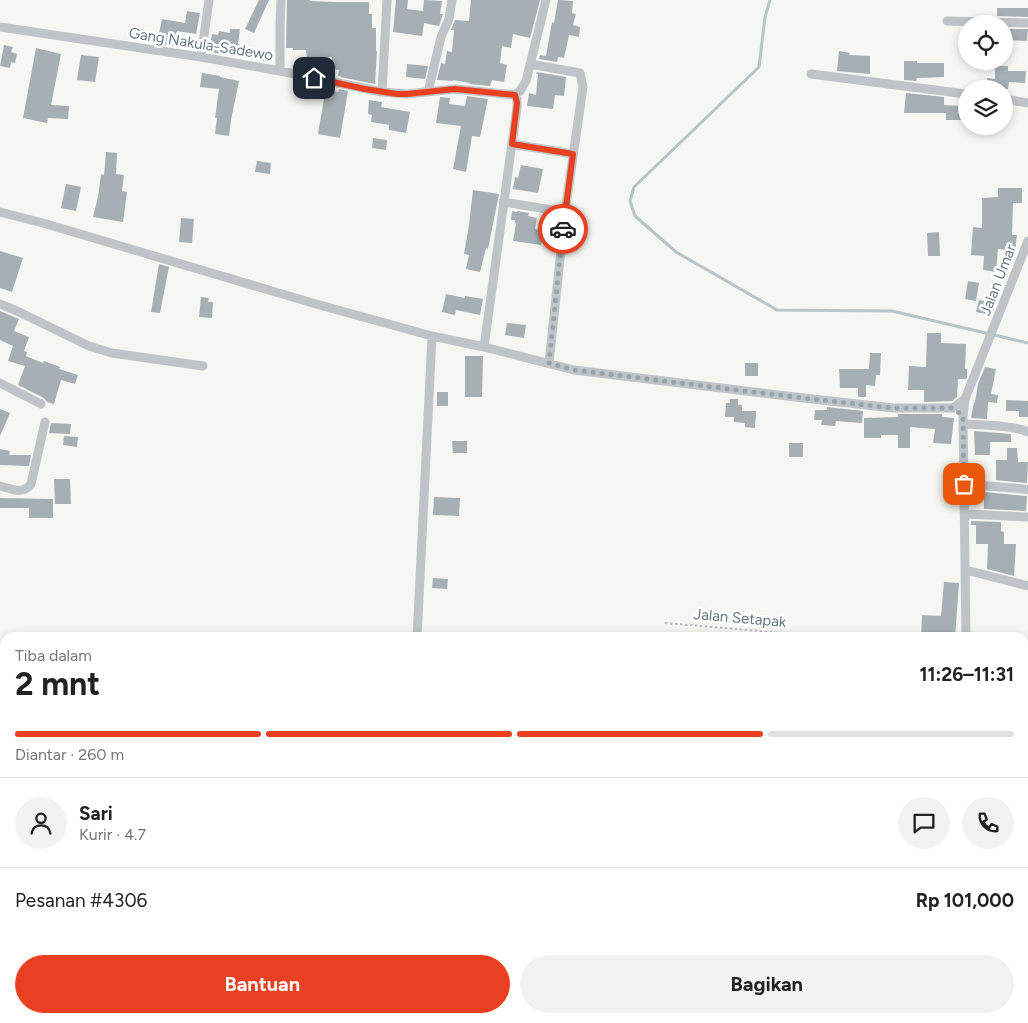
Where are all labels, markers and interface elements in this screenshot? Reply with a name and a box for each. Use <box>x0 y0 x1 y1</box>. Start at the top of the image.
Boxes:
map controls <box>958 15 1013 135</box>
button: locate <box>958 15 1013 70</box>
street label: Gang Nakula-Sadewo <box>128 24 275 64</box>
pin <box>293 57 335 99</box>
icon: home <box>300 64 328 92</box>
button: layers <box>958 80 1013 135</box>
courier <box>538 204 588 254</box>
icon: car <box>549 215 577 243</box>
street label: Jalan Umar <box>976 242 1020 318</box>
pin <box>943 463 985 505</box>
icon: bag <box>950 470 978 498</box>
street label: Jalan Setapak <box>693 605 788 631</box>
text: Tiba dalam <box>15 646 92 665</box>
text: 11:26–11:31 <box>919 663 1014 686</box>
text: 2 mnt <box>15 665 100 703</box>
text: Diantar · 260 m <box>15 745 124 764</box>
button: person <box>15 797 67 849</box>
button: chat <box>898 797 950 849</box>
button: phone <box>962 797 1014 849</box>
text: Sari <box>79 802 113 825</box>
text: Kurir · 4.7 <box>79 825 146 844</box>
text: Pesanan #4306 <box>15 889 147 912</box>
text: Rp 101,000 <box>916 889 1014 912</box>
button: Bantuan <box>15 955 510 1013</box>
button: Bagikan <box>520 955 1014 1013</box>

